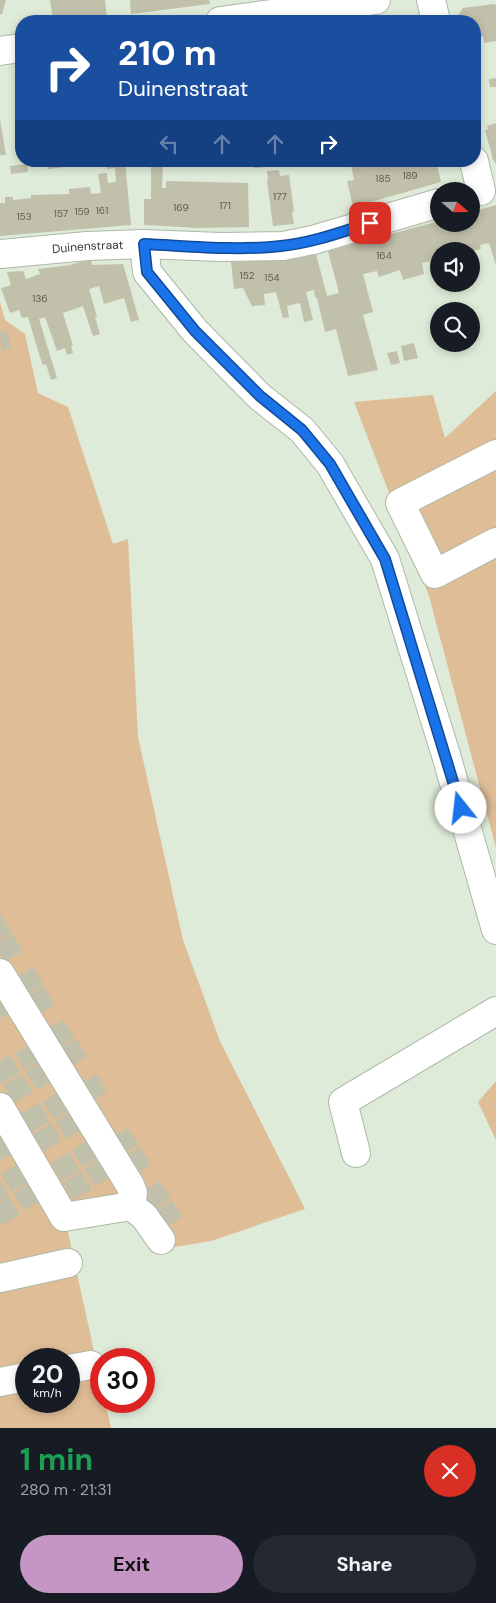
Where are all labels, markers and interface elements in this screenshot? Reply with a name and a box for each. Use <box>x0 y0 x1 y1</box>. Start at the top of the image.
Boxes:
text: 210 m <box>118 30 217 76</box>
icon: right <box>35 35 100 100</box>
text: Duinenstraat <box>118 74 248 103</box>
icon: left <box>155 130 183 158</box>
icon: ahead <box>208 130 236 158</box>
icon: ahead <box>261 130 289 158</box>
icon: right <box>314 130 342 158</box>
house number: 189 <box>402 169 418 182</box>
house number: 185 <box>375 172 391 185</box>
north arrow <box>430 182 480 232</box>
map controls <box>430 182 480 352</box>
house number: 177 <box>273 190 287 203</box>
house number: 171 <box>219 199 231 212</box>
house number: 169 <box>173 201 189 214</box>
pin <box>349 202 391 244</box>
house number: 161 <box>96 204 108 217</box>
house number: 159 <box>74 205 90 218</box>
house number: 157 <box>54 207 68 220</box>
icon: arrive <box>356 209 384 237</box>
house number: 153 <box>16 210 32 223</box>
street label: Duinenstraat <box>51 237 124 257</box>
button: sound <box>430 242 480 292</box>
house number: 164 <box>376 249 392 262</box>
house number: 152 <box>240 269 255 282</box>
house number: 154 <box>264 271 280 284</box>
house number: 136 <box>32 292 48 305</box>
button: search <box>430 302 480 352</box>
position arrow <box>434 781 486 833</box>
speed limit sign: 30 <box>90 1348 155 1413</box>
text: 20 <box>32 1358 63 1391</box>
text: km/h <box>33 1385 62 1401</box>
text: 1 min <box>20 1440 93 1479</box>
button: close <box>424 1445 476 1497</box>
text: 280 m · 21:31 <box>20 1479 111 1500</box>
button: Exit <box>20 1535 243 1593</box>
button: Share <box>253 1535 476 1593</box>

